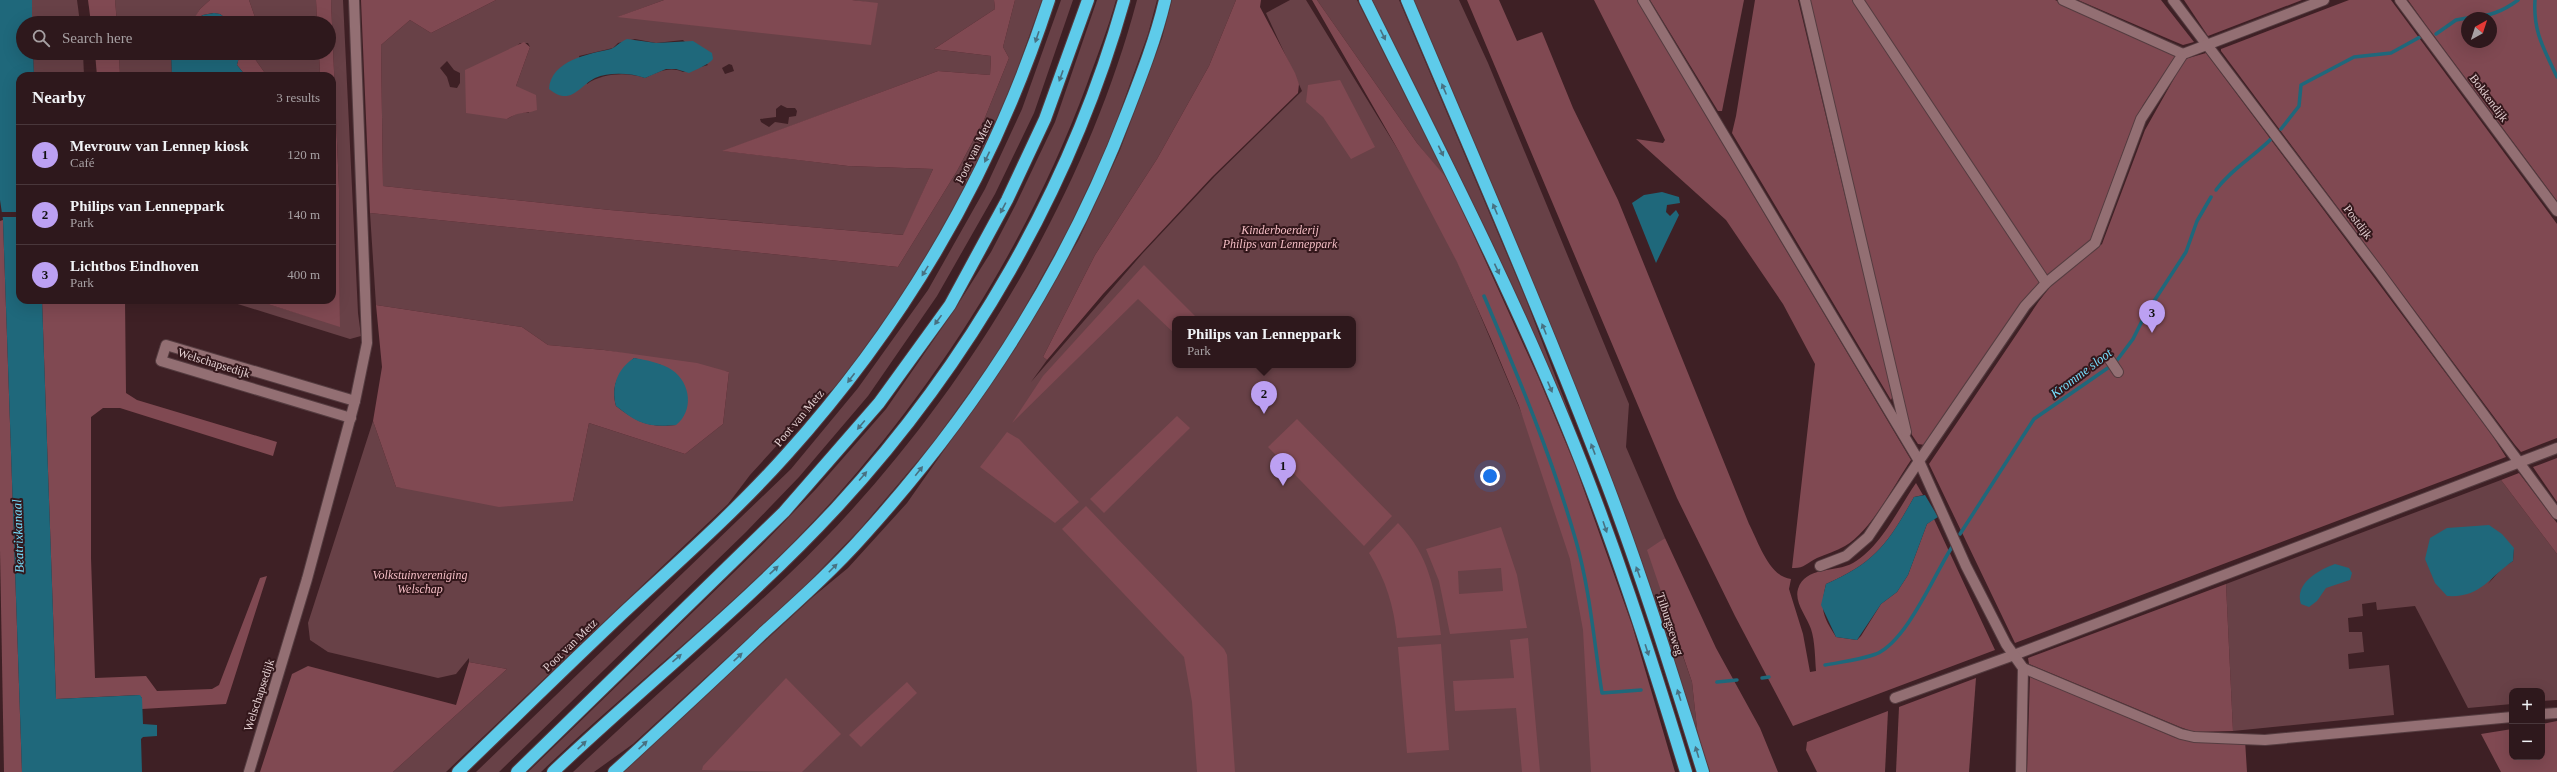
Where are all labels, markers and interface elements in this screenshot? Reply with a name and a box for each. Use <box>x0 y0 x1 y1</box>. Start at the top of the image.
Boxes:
north arrow <box>2461 12 2497 48</box>
search box <box>16 16 336 60</box>
icon: search <box>30 27 52 49</box>
one-way arrow <box>1380 29 1386 41</box>
text: Search here <box>62 30 132 46</box>
one-way arrow <box>1033 31 1039 43</box>
one-way arrow <box>1058 71 1064 83</box>
street label: Bokkendijk <box>2467 71 2511 125</box>
one-way arrow <box>1441 83 1447 94</box>
text: Nearby <box>32 88 86 107</box>
text: 3 results <box>276 90 320 105</box>
street label: Poot van Metz <box>952 116 996 186</box>
text: Mevrouw van Lennep kiosk <box>70 138 249 154</box>
one-way arrow <box>1437 146 1444 157</box>
text: 1 <box>42 147 48 162</box>
text: 120 m <box>287 147 320 162</box>
one-way arrow <box>984 151 990 163</box>
text: Café <box>70 155 95 170</box>
text: Philips van Lenneppark <box>70 198 224 214</box>
one-way arrow <box>1000 202 1007 214</box>
one-way arrow <box>1491 202 1497 214</box>
street label: Postdijk <box>2341 202 2375 242</box>
text: 2 <box>42 207 48 222</box>
text: 140 m <box>287 207 320 222</box>
text: Park <box>70 215 94 230</box>
park label: Kinderboerderij Philips van Lenneppark <box>1222 223 1338 251</box>
text: Lichtbos Eindhoven <box>70 258 199 274</box>
one-way arrow <box>1494 263 1500 274</box>
one-way arrow <box>921 266 929 276</box>
text: 3 <box>42 267 48 282</box>
text: 400 m <box>287 267 320 282</box>
text: Park <box>70 275 94 290</box>
pin: 3 <box>2139 300 2165 333</box>
one-way arrow <box>934 315 942 326</box>
popup <box>1172 316 1356 368</box>
one-way arrow <box>1541 322 1547 334</box>
text: Philips van Lenneppark <box>1187 326 1341 342</box>
text: Park <box>1187 343 1211 358</box>
street label: Welschapsedijk <box>176 345 252 381</box>
water label: Kromme sloot <box>2047 345 2115 402</box>
one-way arrow <box>846 372 855 383</box>
pin: 2 <box>1251 381 1277 414</box>
one-way arrow <box>1547 381 1553 393</box>
street label: Poot van Metz <box>771 387 827 449</box>
one-way arrow <box>856 419 865 430</box>
one-way arrow <box>1590 444 1596 455</box>
pin: 1 <box>1270 453 1296 486</box>
one-way arrow <box>915 466 924 476</box>
your location <box>1480 466 1500 486</box>
one-way arrow <box>859 471 868 482</box>
water label: Beatrixkanaal <box>9 499 27 573</box>
one-way arrow <box>1602 521 1608 533</box>
one-way arrow <box>828 563 838 573</box>
one-way arrow <box>769 566 779 575</box>
one-way arrow <box>1635 566 1641 578</box>
park label: Volkstuinvereniging Welschap <box>373 568 467 596</box>
street label: Tilburgseweg <box>1653 591 1687 657</box>
street label: Poot van Metz <box>540 616 600 674</box>
one-way arrow <box>1644 644 1650 656</box>
one-way arrow <box>733 652 743 662</box>
one-way arrow <box>672 653 683 662</box>
street label: Welschapsedijk <box>241 657 277 733</box>
map controls <box>2509 688 2545 760</box>
button: + <box>2509 688 2545 724</box>
one-way arrow <box>1676 689 1682 701</box>
button: − <box>2509 724 2545 760</box>
one-way arrow <box>576 741 587 750</box>
one-way arrow <box>638 741 648 750</box>
one-way arrow <box>1694 746 1700 758</box>

